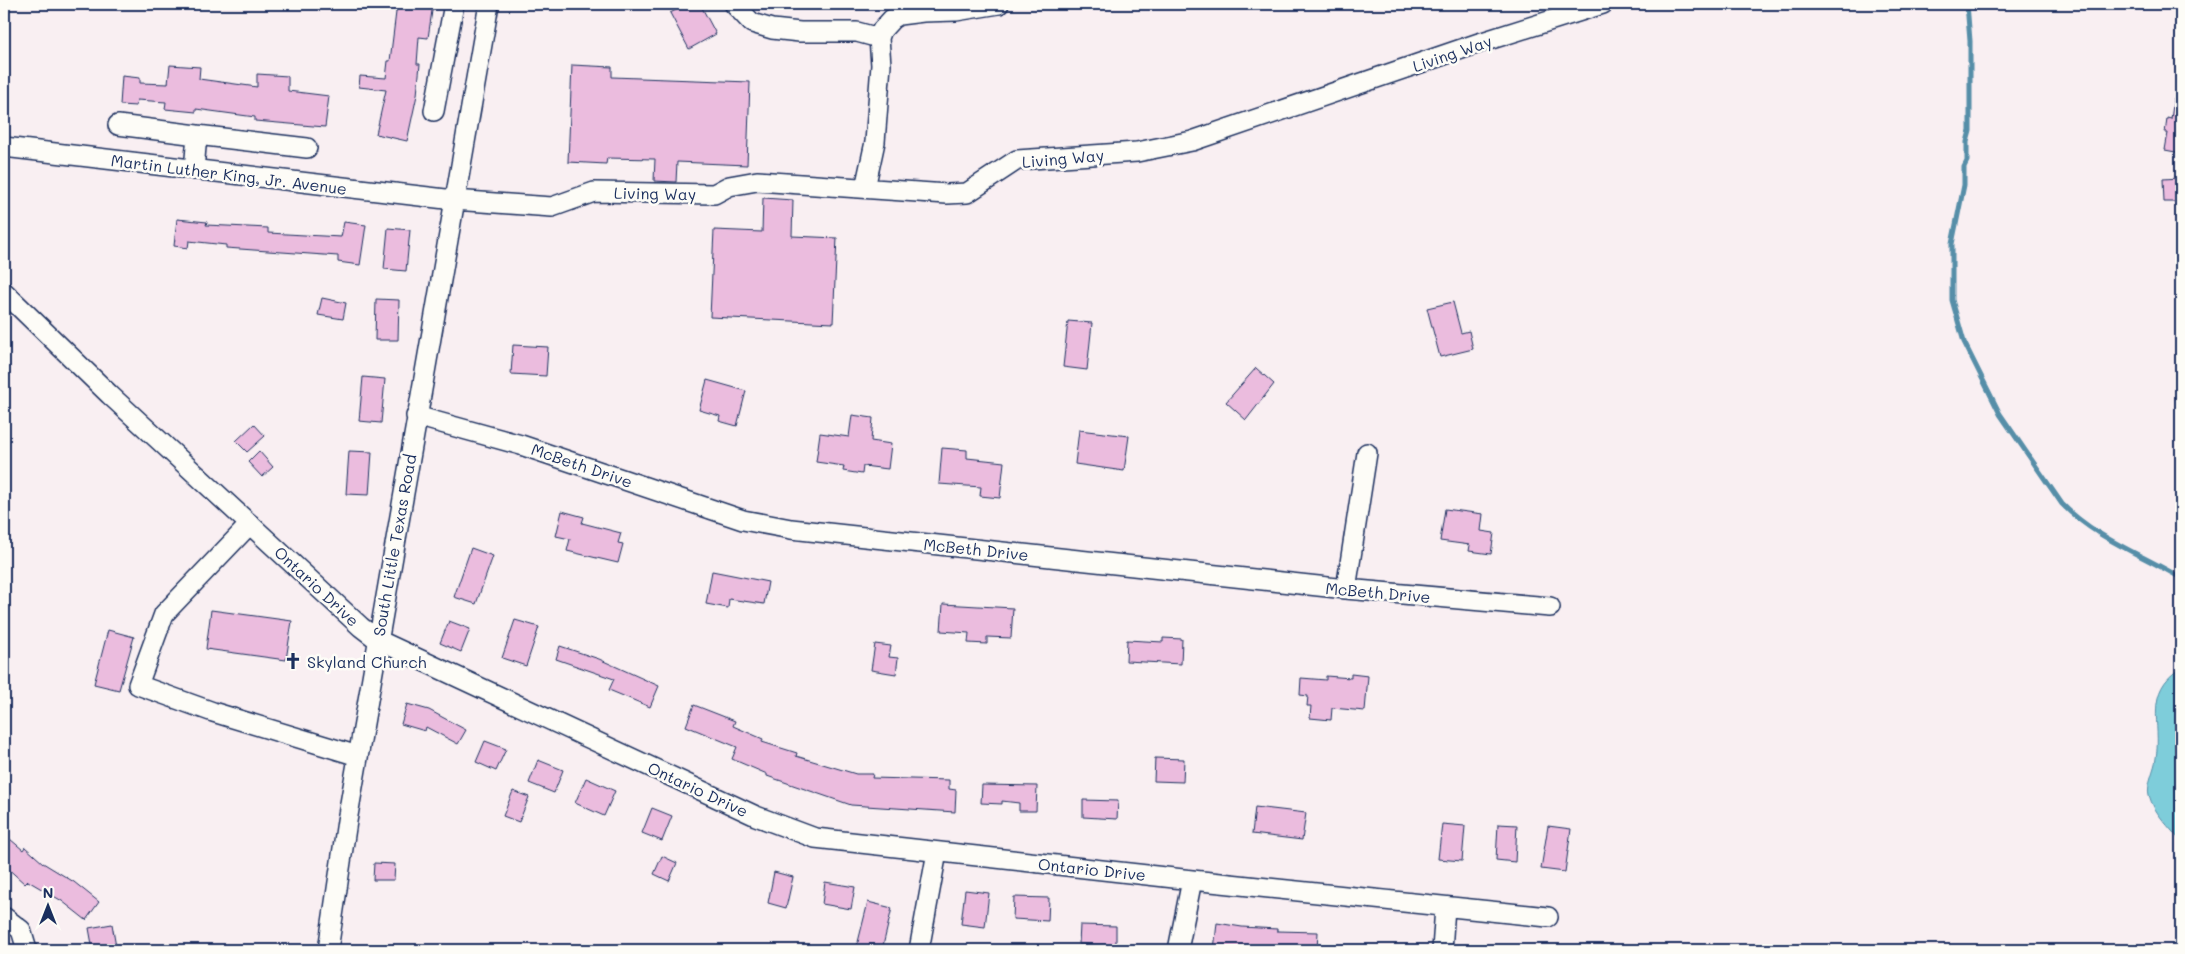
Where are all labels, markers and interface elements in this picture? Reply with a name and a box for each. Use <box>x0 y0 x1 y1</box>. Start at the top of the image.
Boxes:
street label: Living Way <box>1410 30 1494 76</box>
street label: Living Way <box>1021 144 1105 172</box>
street label: Martin Luther King, Jr. Avenue <box>110 149 348 199</box>
street label: Living Way <box>614 182 696 204</box>
street label: McBeth Drive <box>529 438 635 492</box>
street label: South Little Texas Road <box>368 452 420 638</box>
street label: McBeth Drive <box>922 533 1030 565</box>
street label: Ontario Drive <box>270 541 364 631</box>
street label: McBeth Drive <box>1325 577 1431 607</box>
church icon: Skyland Church <box>283 651 303 671</box>
place label: Skyland Church <box>307 651 427 672</box>
street label: Ontario Drive <box>644 757 752 821</box>
street label: Ontario Drive <box>1037 853 1147 885</box>
north arrow <box>22 882 72 932</box>
text: N <box>43 883 53 902</box>

